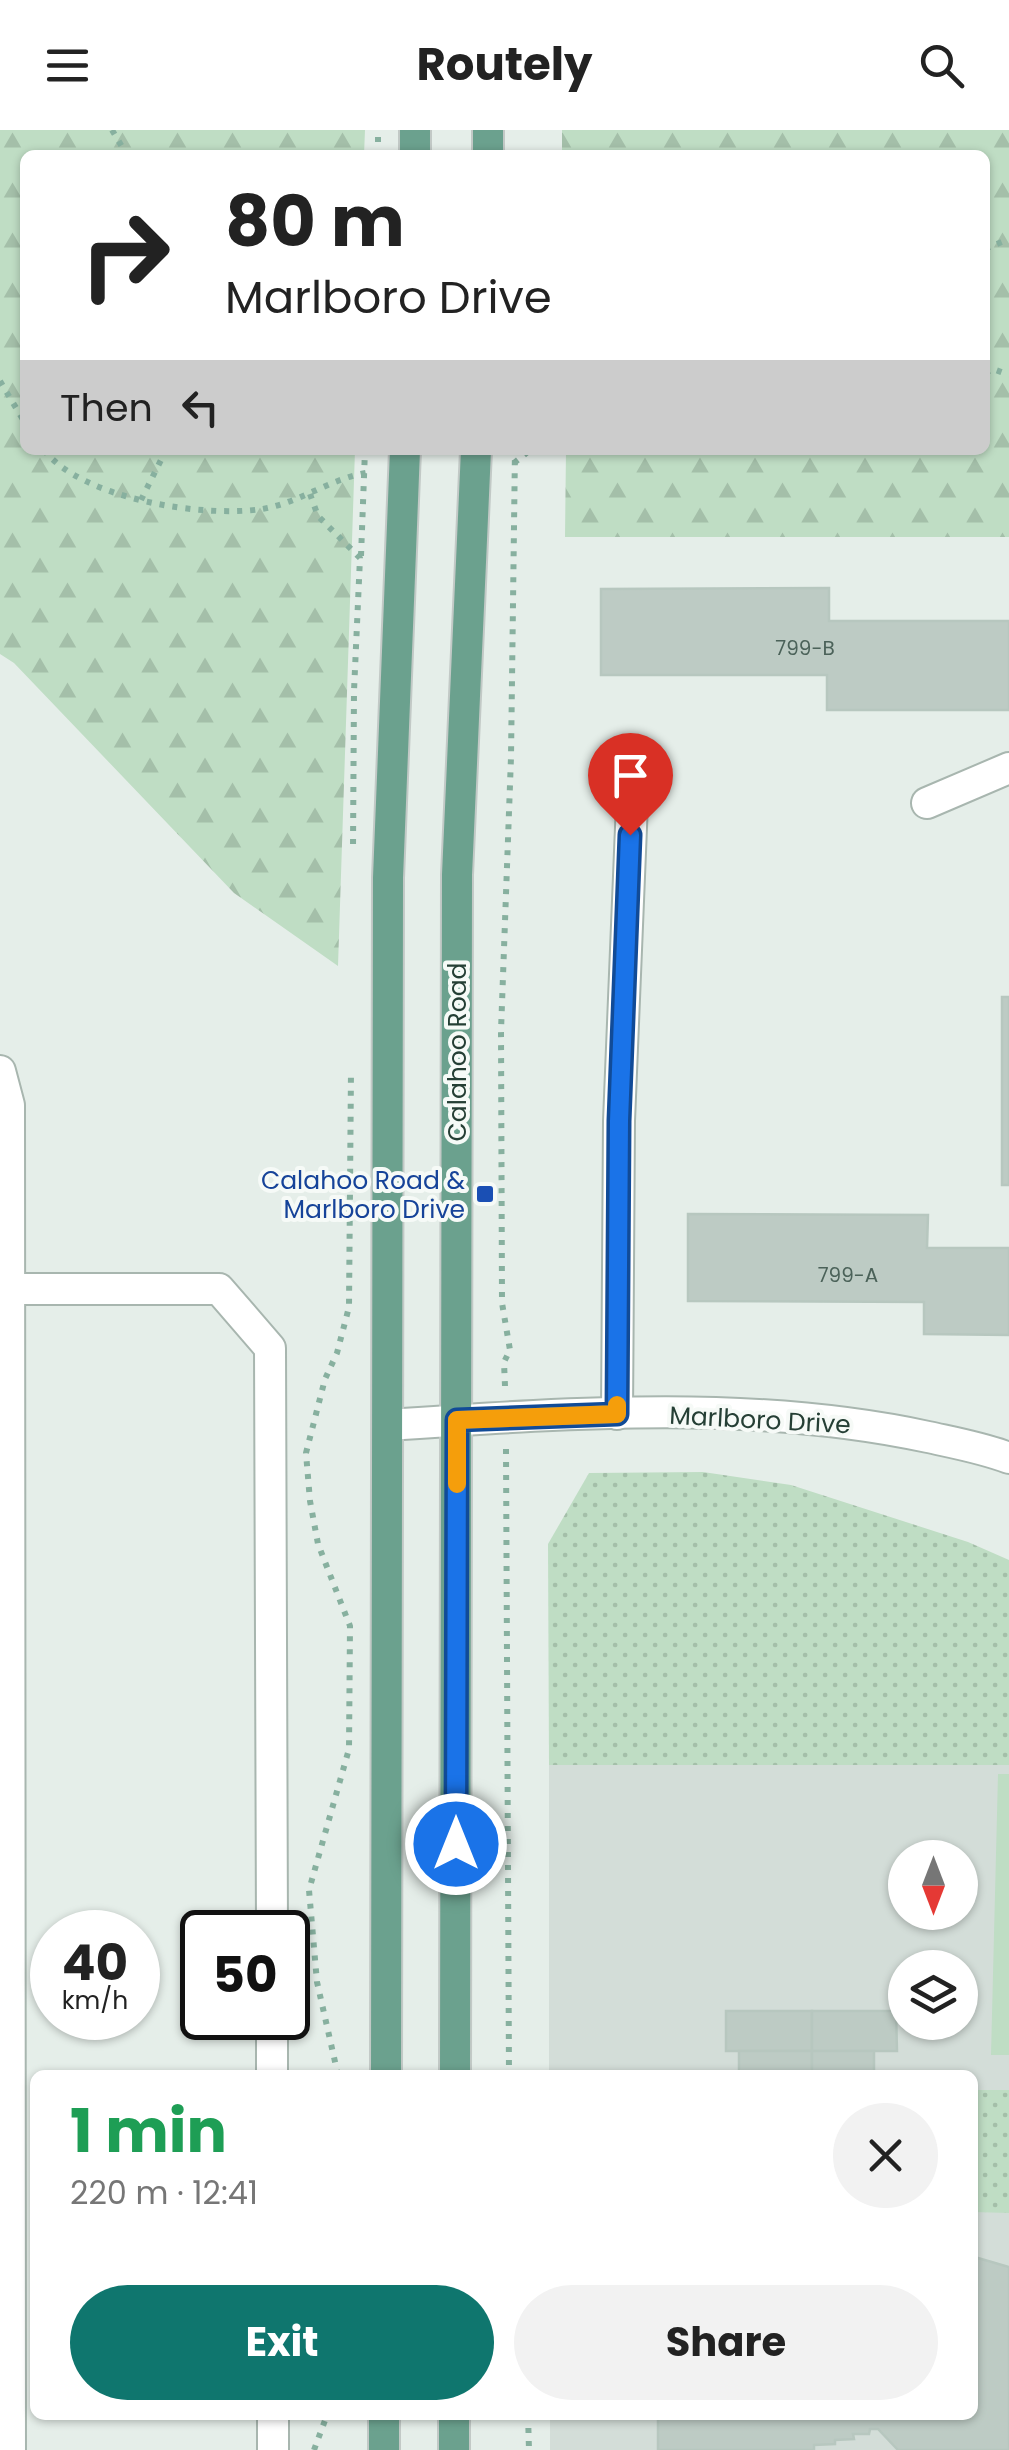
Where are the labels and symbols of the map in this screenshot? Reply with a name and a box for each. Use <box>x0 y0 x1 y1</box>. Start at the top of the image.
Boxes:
house number: 799-B <box>775 634 835 662</box>
pin <box>588 733 673 836</box>
street label: Calahoo Road <box>440 963 475 1141</box>
place label: Calahoo Road & Marlboro Drive <box>261 1163 466 1227</box>
marker: Calahoo Road & Marlboro Drive <box>474 1183 496 1205</box>
house number: 799-A <box>818 1261 878 1289</box>
street label: Marlboro Drive <box>668 1398 852 1442</box>
position arrow <box>404 1792 508 1896</box>
north arrow <box>888 1840 978 1930</box>
speed limit sign: 50 <box>180 1910 310 2040</box>

